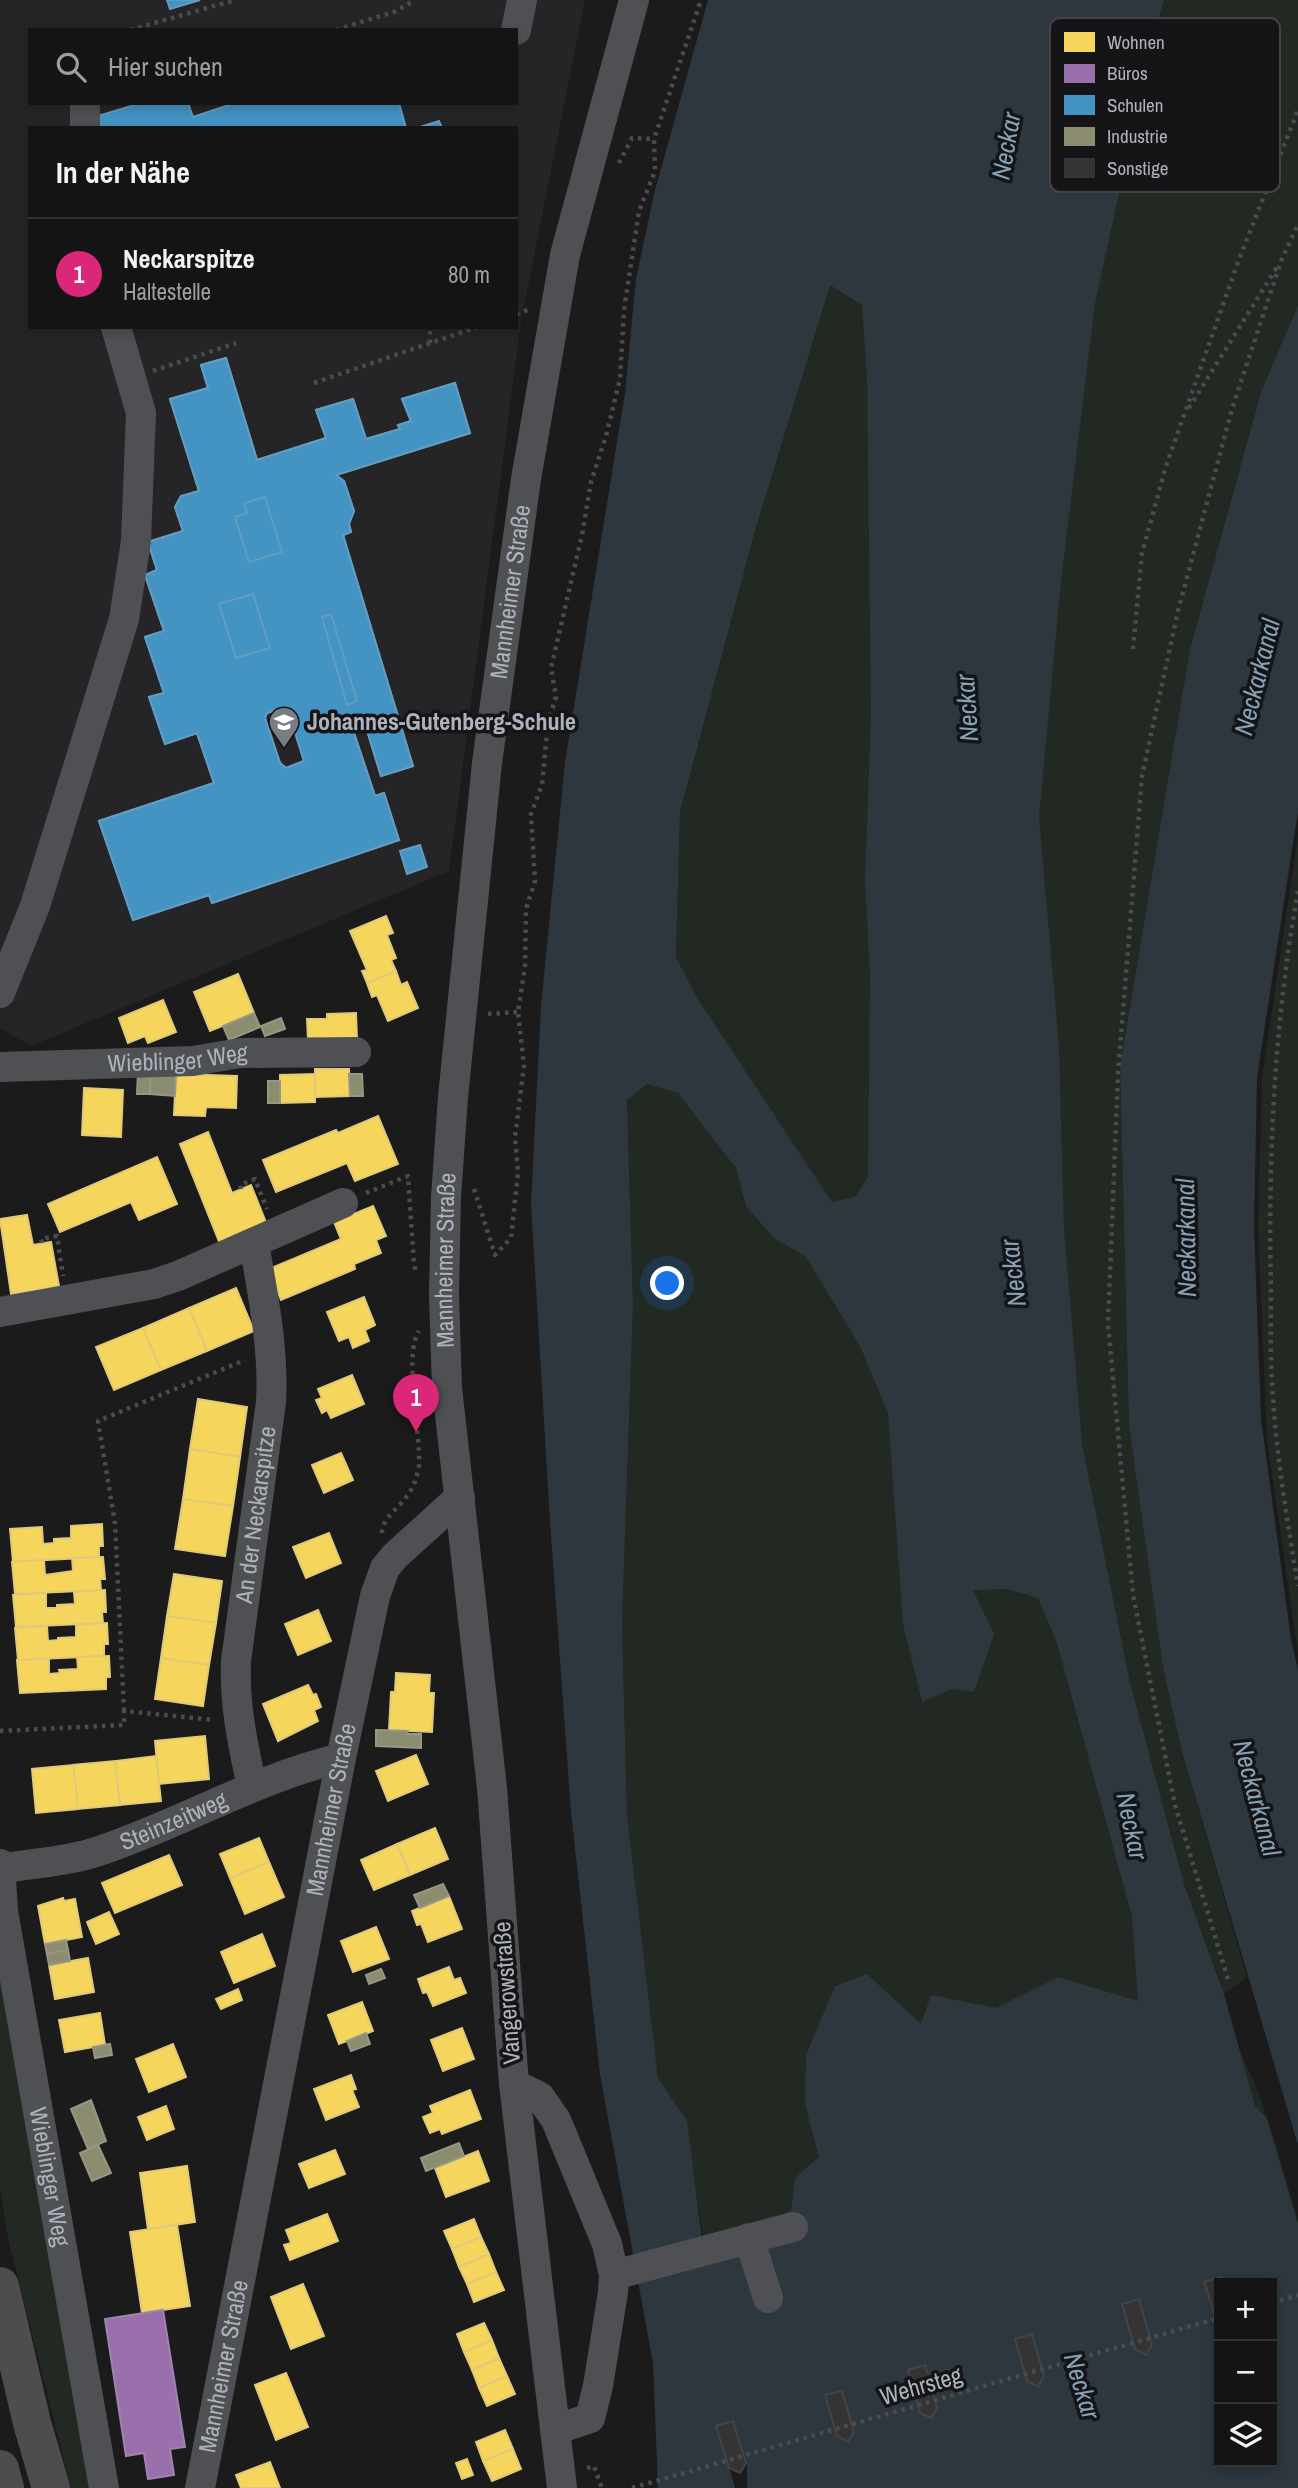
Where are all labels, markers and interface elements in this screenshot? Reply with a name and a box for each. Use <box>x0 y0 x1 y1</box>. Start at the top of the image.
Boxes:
legend <box>1050 18 1280 192</box>
search box <box>28 28 518 105</box>
text: Wohnen <box>1107 29 1165 55</box>
icon: search <box>52 48 90 86</box>
text: Hier suchen <box>108 49 223 84</box>
text: Büros <box>1107 60 1148 86</box>
text: Schulen <box>1107 92 1163 118</box>
water label: Neckar <box>982 109 1029 182</box>
text: Industrie <box>1107 123 1168 149</box>
text: In der Nähe <box>56 152 190 192</box>
text: Sonstige <box>1107 155 1169 181</box>
text: Neckarspitze <box>123 241 255 276</box>
text: 1 <box>74 259 84 290</box>
text: 80 m <box>448 259 490 290</box>
text: Haltestelle <box>123 276 211 307</box>
street label: Mannheimer Straße <box>482 503 537 681</box>
water label: Neckarkanal <box>1225 614 1288 739</box>
water label: Neckar <box>947 672 986 743</box>
school or university icon: Johannes-Gutenberg-Schule <box>267 705 301 749</box>
place label: Johannes-Gutenberg-Schule <box>307 705 576 737</box>
street label: Wieblinger Weg <box>107 1036 248 1079</box>
street label: Mannheimer Straße <box>427 1172 463 1348</box>
water label: Neckarkanal <box>1167 1177 1204 1298</box>
water label: Neckar <box>991 1237 1034 1309</box>
your location <box>650 1266 684 1300</box>
pin: 1 <box>393 1374 439 1432</box>
street label: An der Neckarspitze <box>227 1424 283 1606</box>
street label: Mannheimer Straße <box>298 1720 363 1898</box>
water label: Neckarkanal <box>1225 1736 1290 1861</box>
street label: Steinzeitweg <box>115 1783 232 1857</box>
water label: Neckar <box>1108 1789 1157 1863</box>
street label: Vangerowstraße <box>485 1921 527 2065</box>
street label: Wieblinger Weg <box>23 2105 78 2249</box>
street label: Mannheimer Straße <box>190 2277 255 2455</box>
map controls <box>1214 2278 1277 2467</box>
button: + <box>1214 2278 1277 2341</box>
button: − <box>1214 2341 1277 2404</box>
water label: Neckar <box>1056 2348 1109 2424</box>
street label: Wehrsteg <box>876 2358 965 2412</box>
button: layers <box>1214 2404 1277 2467</box>

